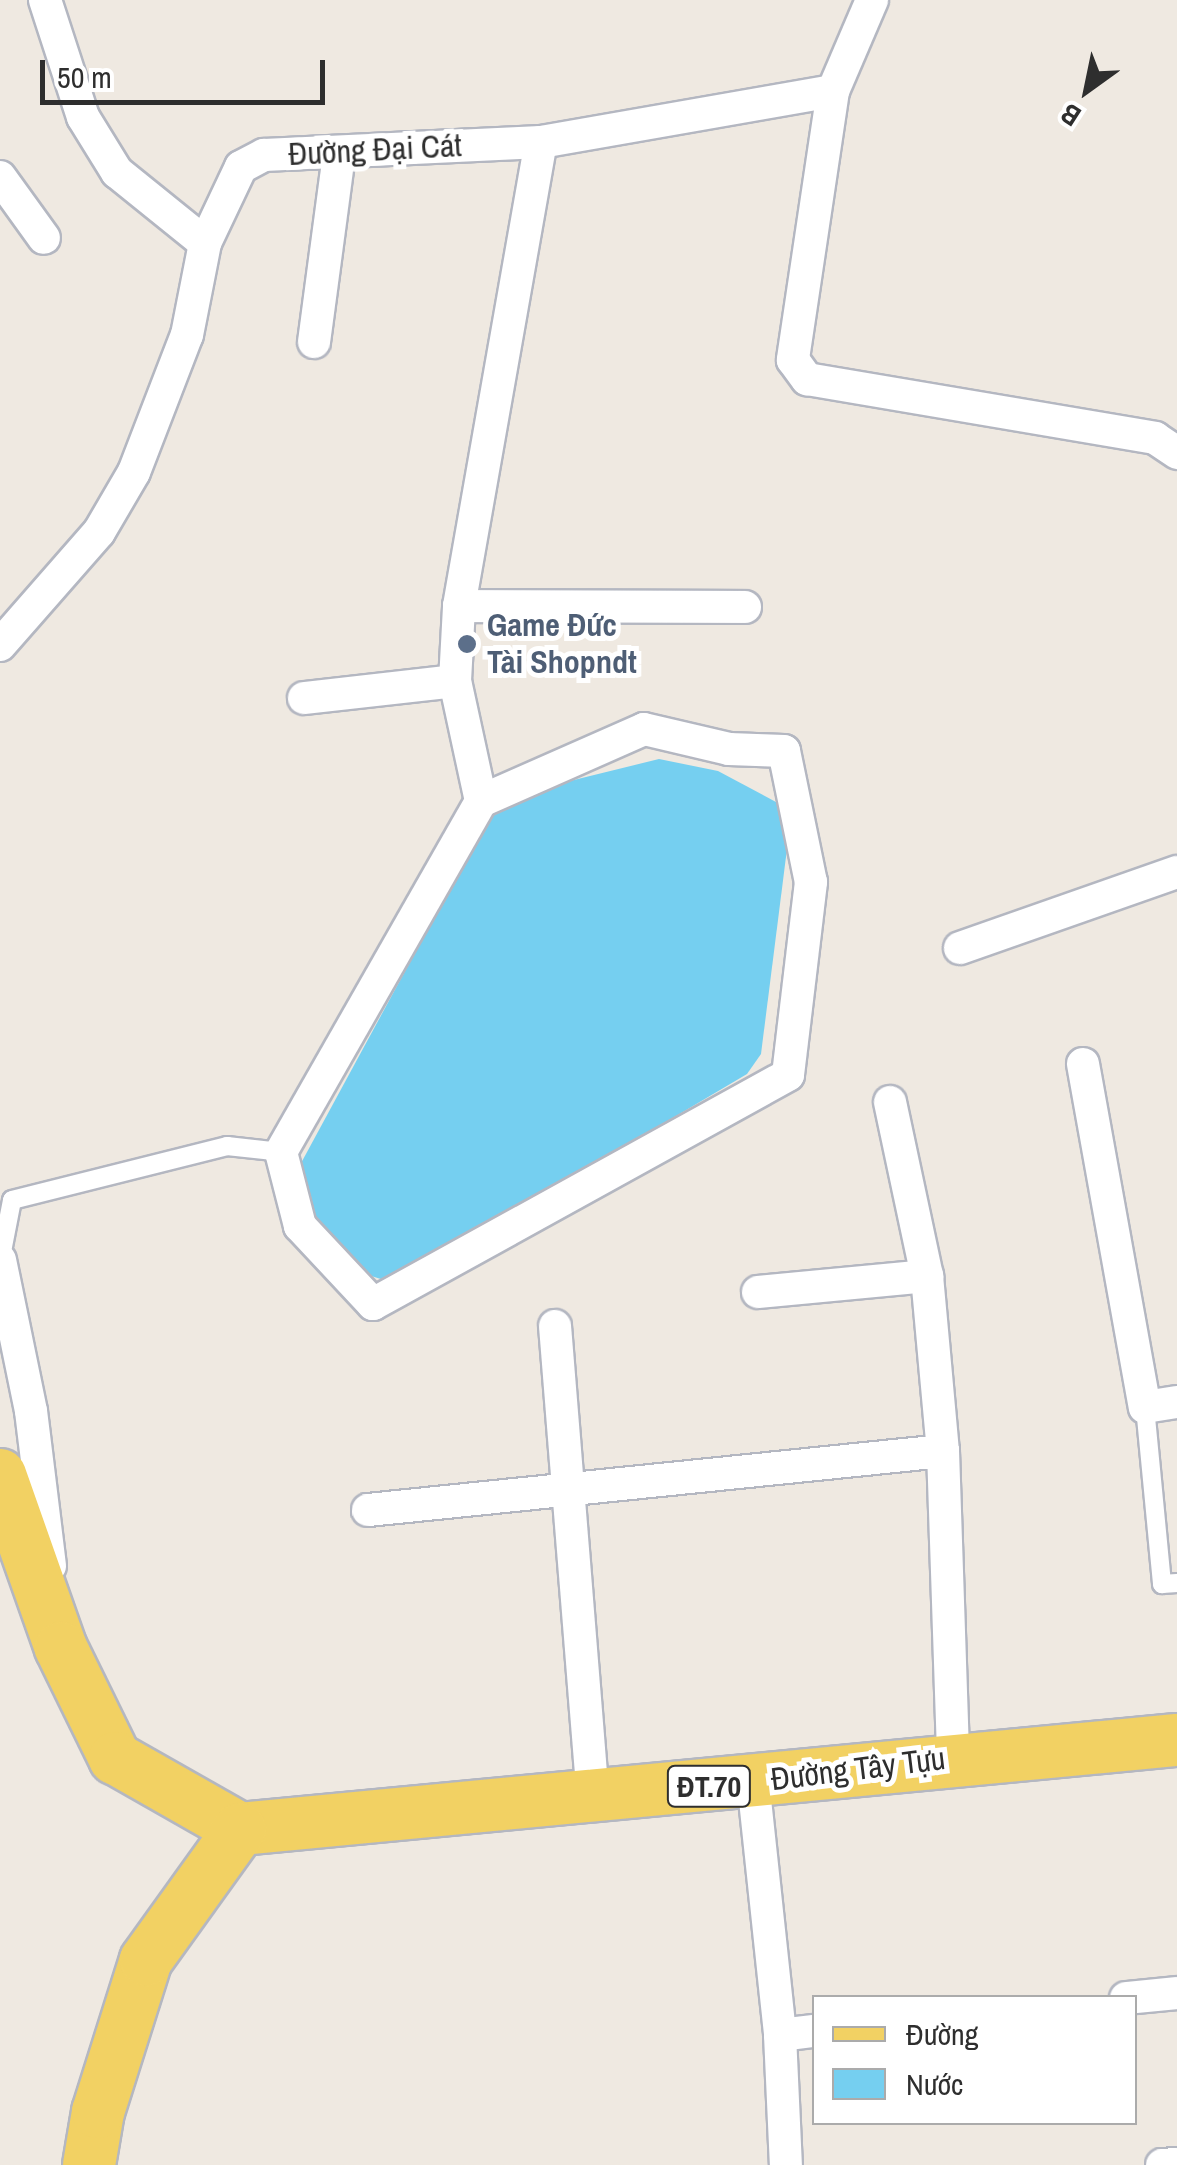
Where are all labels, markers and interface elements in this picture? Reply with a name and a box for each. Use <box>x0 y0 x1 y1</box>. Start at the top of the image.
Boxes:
scale bar <box>45 40 330 102</box>
north arrow <box>1037 40 1137 140</box>
text: 50 m <box>57 57 112 97</box>
text: B <box>1053 95 1088 136</box>
street label: Đường Đại Cát <box>287 126 463 174</box>
place label: Game Đức Tài Shopndt <box>487 607 637 682</box>
marker: Game Đức Tài Shopndt <box>456 633 478 655</box>
street label: Đường Tây Tựu <box>768 1739 948 1799</box>
road number: ĐT.70 <box>666 1761 752 1811</box>
legend <box>812 1995 1137 2125</box>
text: Đường <box>906 2014 978 2054</box>
text: Nước <box>906 2064 963 2104</box>

